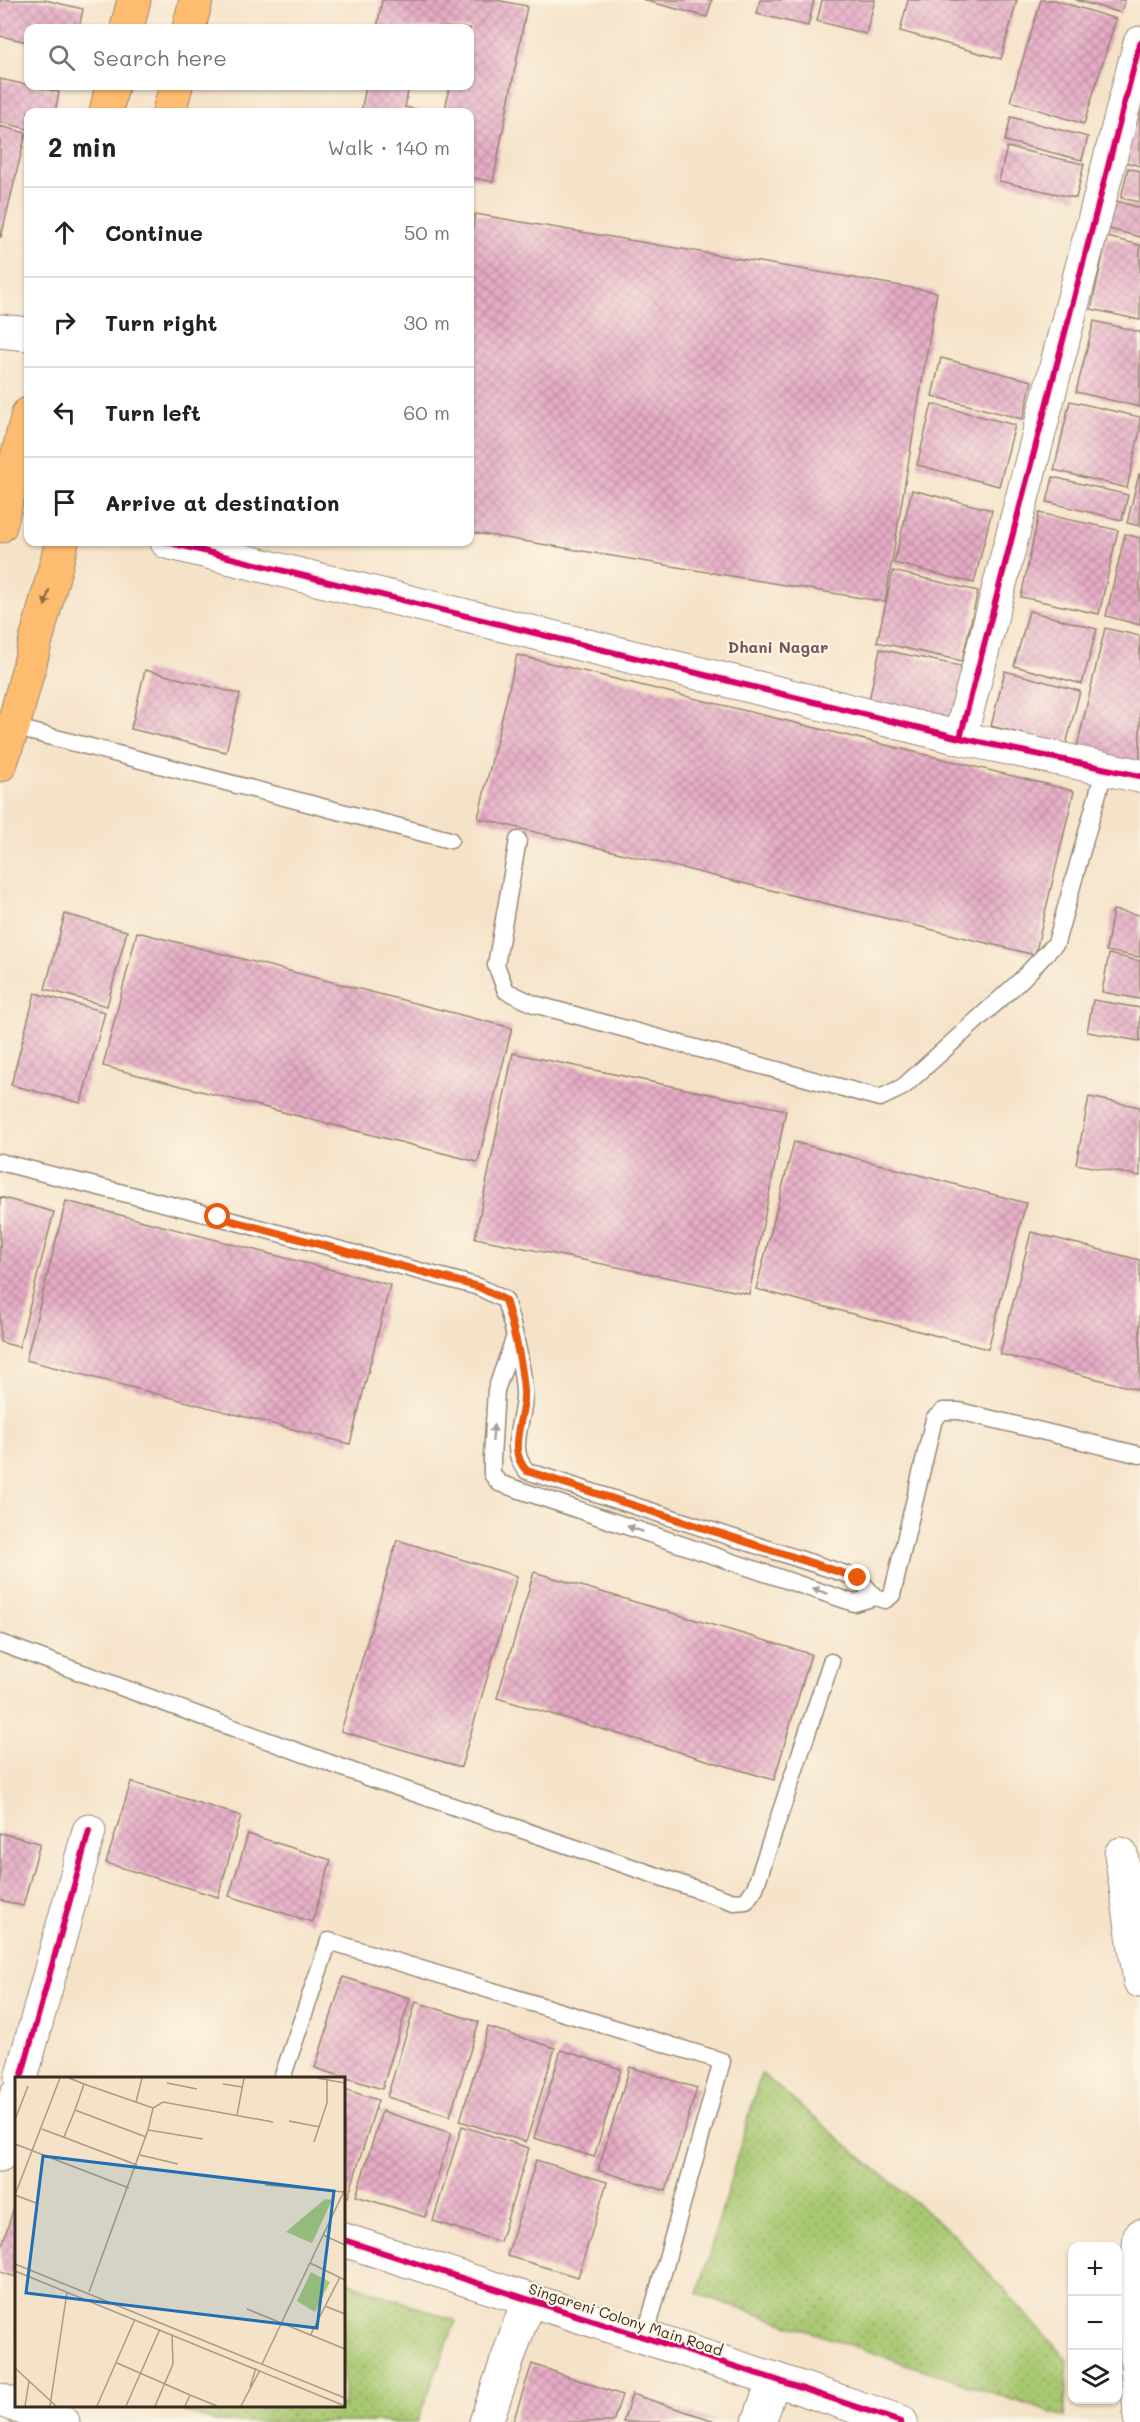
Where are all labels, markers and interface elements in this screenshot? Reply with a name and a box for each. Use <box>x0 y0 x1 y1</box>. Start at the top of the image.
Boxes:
search box <box>24 24 474 90</box>
icon: search <box>45 41 78 74</box>
text: Search here <box>93 43 227 72</box>
text: 2 min <box>48 130 116 164</box>
text: Walk · 140 m <box>327 134 450 160</box>
icon: ahead <box>48 216 81 249</box>
text: Continue <box>105 218 203 247</box>
text: 50 m <box>404 219 450 245</box>
icon: right <box>48 306 81 339</box>
text: Turn right <box>105 308 217 337</box>
text: 30 m <box>404 309 450 335</box>
icon: left <box>48 396 81 429</box>
text: Turn left <box>105 398 201 427</box>
text: 60 m <box>403 399 450 425</box>
icon: arrive <box>48 486 81 519</box>
text: Arrive at destination <box>105 488 340 517</box>
one-way arrow <box>42 589 51 607</box>
district label: Dhani Nagar <box>728 636 828 657</box>
route start <box>204 1203 230 1229</box>
one-way arrow <box>489 1424 498 1443</box>
one-way arrow <box>626 1523 644 1533</box>
route end <box>844 1564 870 1590</box>
one-way arrow <box>810 1586 828 1596</box>
inset map <box>15 2077 345 2407</box>
map controls <box>1068 2242 1122 2404</box>
button: + <box>1068 2242 1122 2296</box>
street label: Singareni Colony Main Road <box>526 2278 726 2360</box>
button: − <box>1068 2296 1122 2350</box>
button: layers <box>1068 2350 1122 2404</box>

